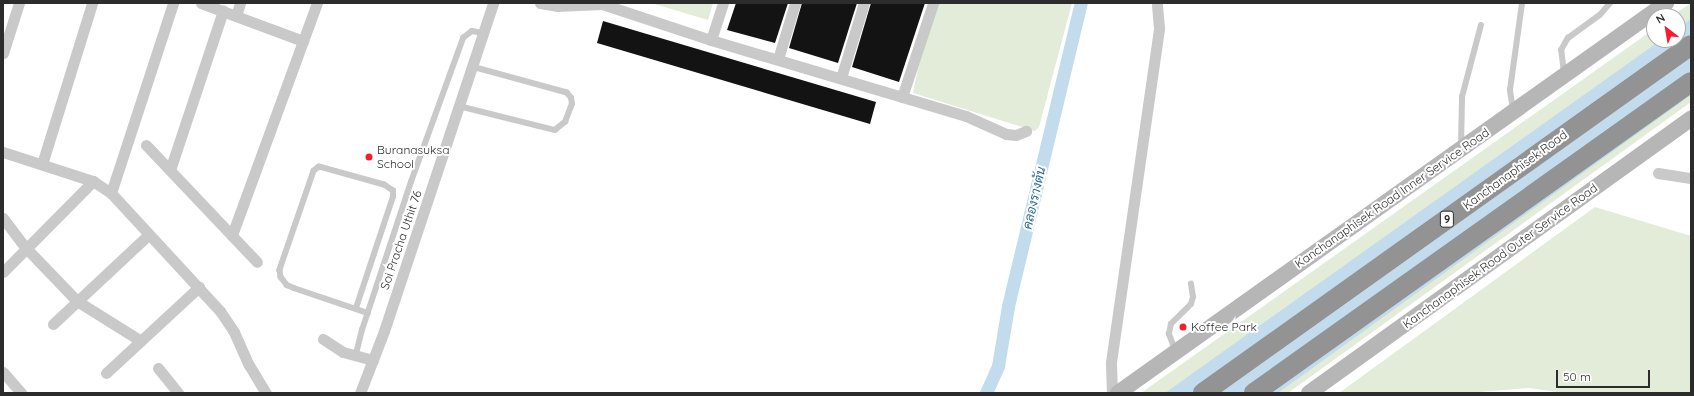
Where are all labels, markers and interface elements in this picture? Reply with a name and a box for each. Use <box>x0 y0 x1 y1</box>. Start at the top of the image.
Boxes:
north arrow <box>1646 8 1686 48</box>
text: N <box>1653 10 1667 27</box>
street label: Kanchanaphisek Road Inner Service Road <box>1292 125 1492 271</box>
street label: Kanchanaphisek Road <box>1460 127 1570 213</box>
place label: Buranasuksa School <box>377 143 449 171</box>
marker: Buranasuksa School <box>364 152 374 162</box>
water label: คลองรางตัน <box>1019 165 1049 231</box>
street label: Kanchanaphisek Road Outer Service Road <box>1400 181 1600 331</box>
street label: Soi Pracha Uthit 76 <box>377 189 425 291</box>
road number: 9 <box>1439 210 1455 228</box>
place label: Koffee Park <box>1191 320 1257 334</box>
marker: Koffee Park <box>1178 322 1188 332</box>
scale bar <box>1558 362 1652 388</box>
text: 50 m <box>1563 369 1591 384</box>

